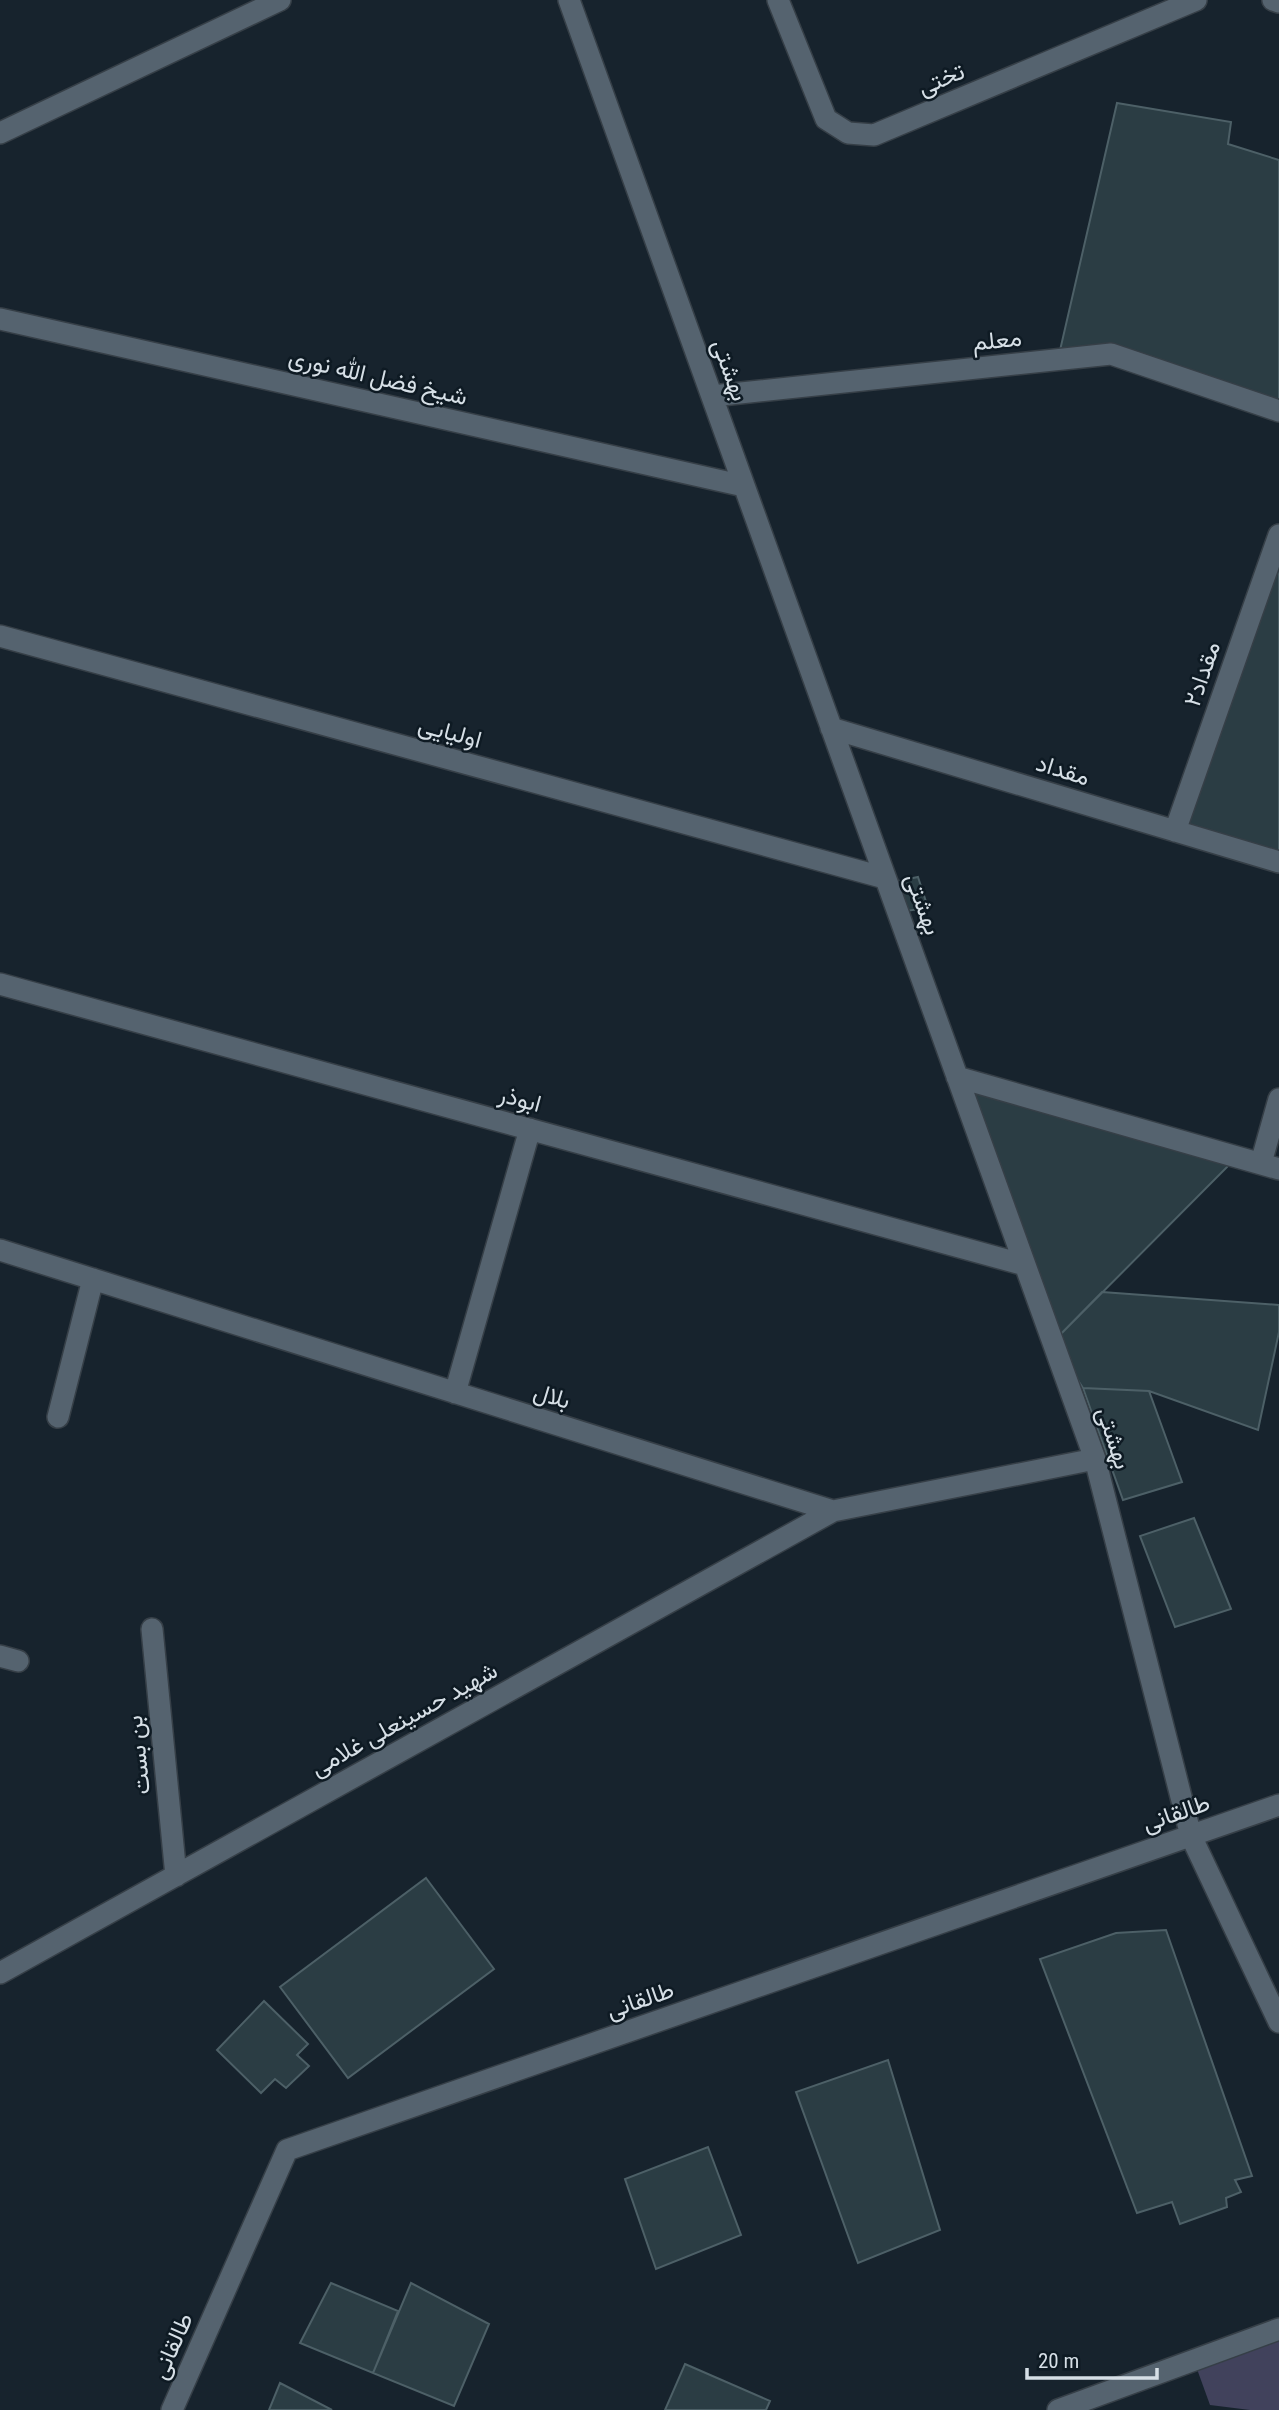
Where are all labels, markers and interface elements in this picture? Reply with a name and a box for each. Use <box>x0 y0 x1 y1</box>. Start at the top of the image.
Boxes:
street label: تختی <box>913 57 969 101</box>
street label: معلم <box>971 323 1023 358</box>
street label: بهشتی <box>705 335 754 405</box>
street label: شیخ فضل الله نوری <box>285 343 470 414</box>
street label: مقداد۲ <box>1178 638 1226 710</box>
street label: اولیایی <box>415 710 485 755</box>
street label: مقداد <box>1033 749 1093 791</box>
street label: بهشتی <box>898 869 947 939</box>
street label: ابوذر <box>494 1080 544 1119</box>
street label: بلال <box>530 1377 574 1415</box>
street label: بهشتی <box>1090 1403 1137 1473</box>
street label: شهید حسینعلی غلامی <box>306 1656 503 1783</box>
street label: بن بست <box>120 1714 156 1796</box>
street label: طالقانی <box>1139 1788 1213 1838</box>
street label: طالقانی <box>603 1975 677 2025</box>
street label: طالقانی <box>145 2309 199 2383</box>
scale bar <box>1027 2336 1156 2380</box>
text: 20 m <box>1038 2349 1079 2373</box>

